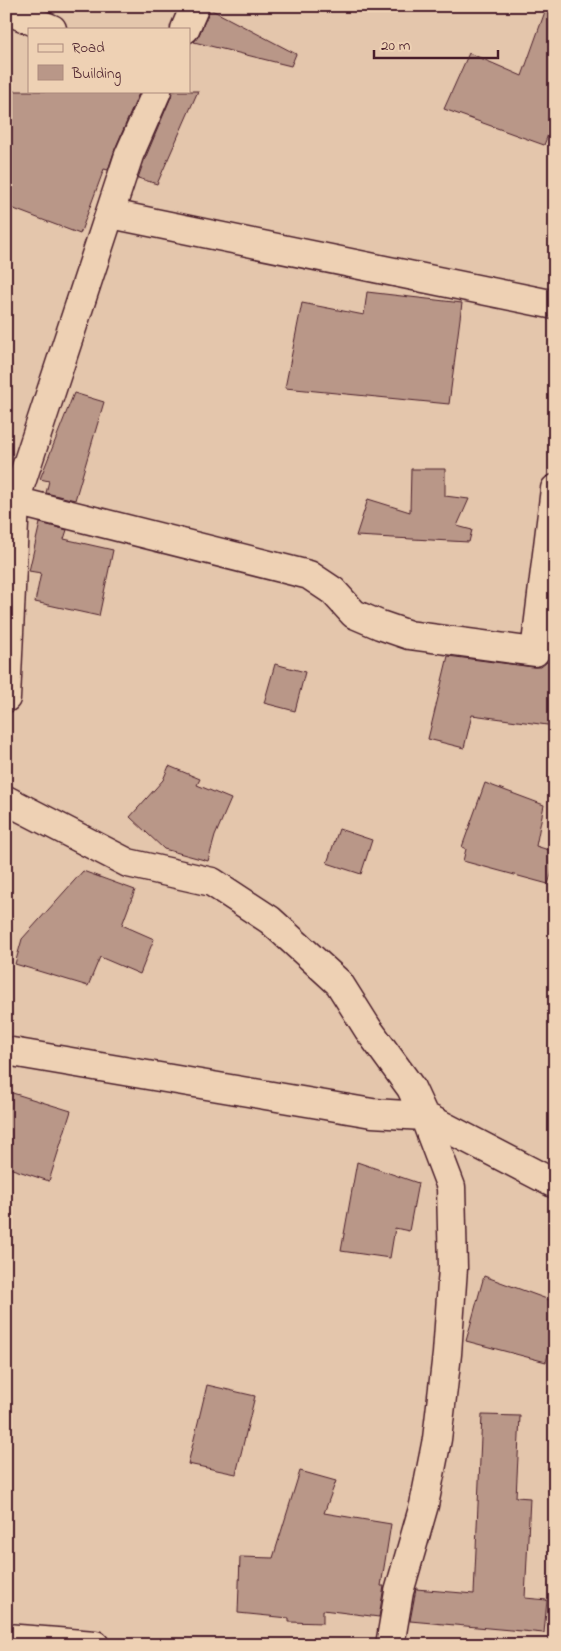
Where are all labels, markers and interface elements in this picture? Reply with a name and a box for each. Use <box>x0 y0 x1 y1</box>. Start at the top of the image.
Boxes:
legend <box>28 28 190 92</box>
scale bar <box>374 28 497 60</box>
text: 20 m <box>381 35 411 57</box>
text: Road <box>72 37 105 59</box>
text: Building <box>71 63 121 86</box>

